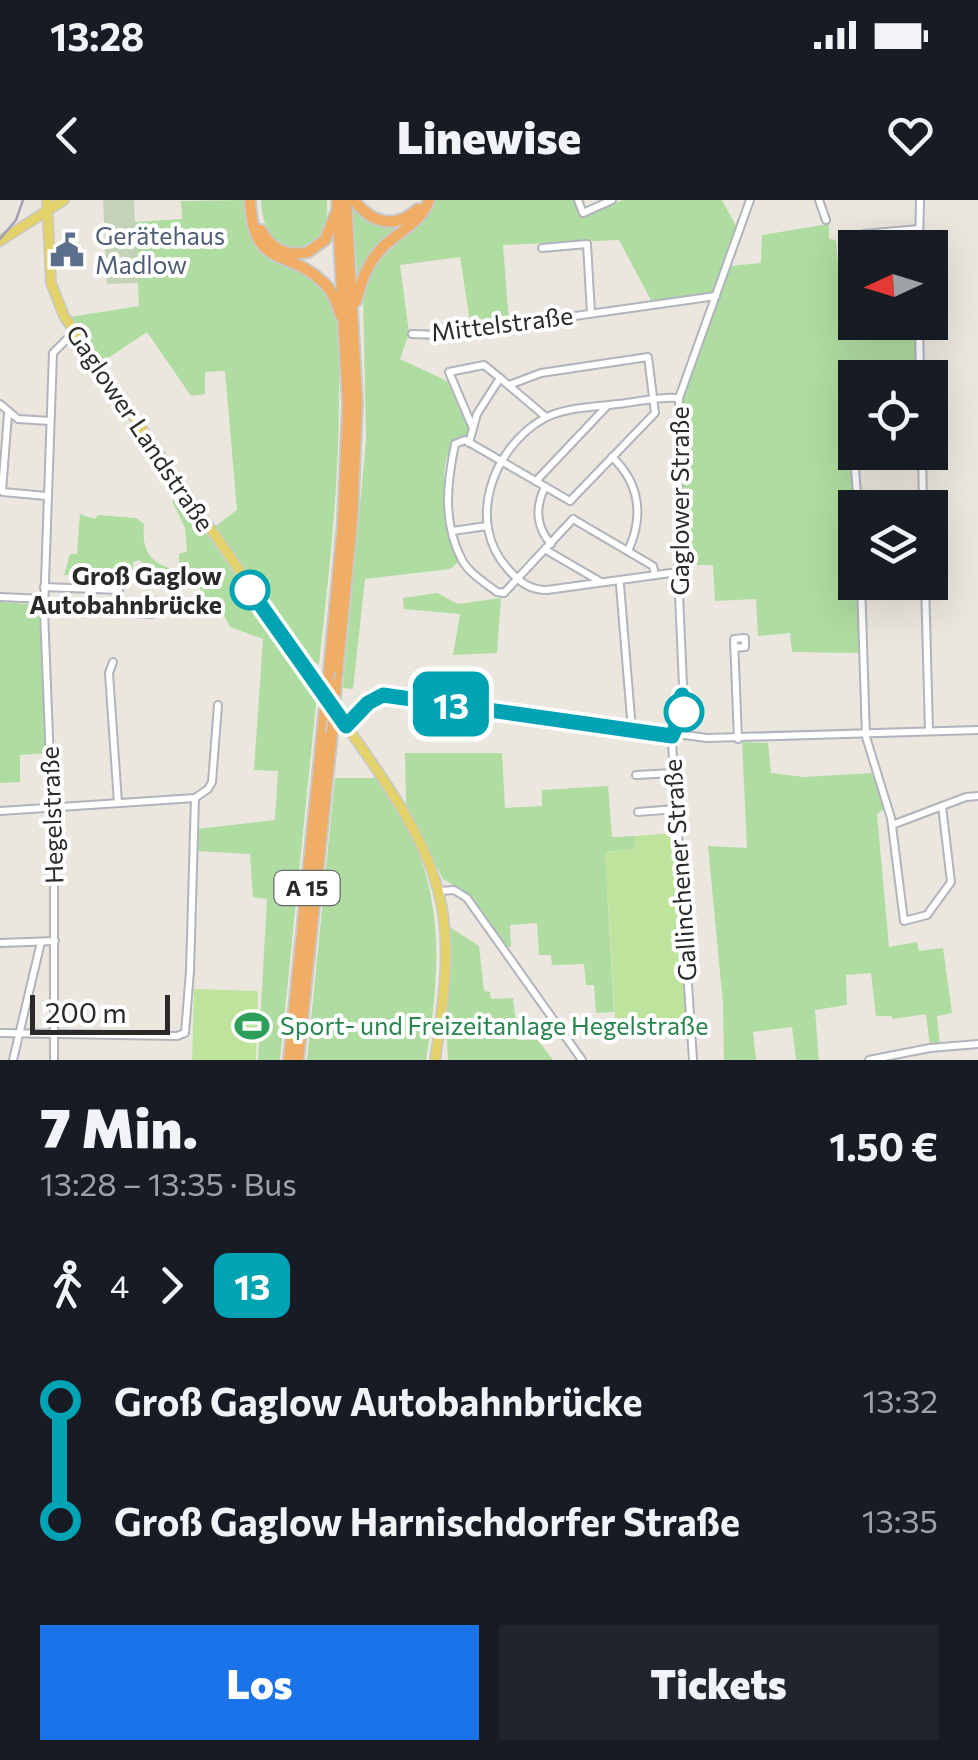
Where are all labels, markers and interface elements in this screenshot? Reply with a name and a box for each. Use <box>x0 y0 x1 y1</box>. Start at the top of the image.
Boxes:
text: 13:28 <box>50 12 144 59</box>
icon: back <box>40 108 95 163</box>
text: Linewise <box>397 108 581 163</box>
icon: heart <box>883 108 938 163</box>
place label: Gerätehaus Madlow <box>95 220 225 279</box>
north arrow <box>838 230 948 340</box>
map controls <box>838 230 948 600</box>
public building icon: Gerätehaus Madlow <box>48 231 86 269</box>
street label: Mittelstraße <box>429 299 575 347</box>
street label: Gaglower Landstraße <box>61 319 221 536</box>
button: locate <box>838 360 948 470</box>
street label: Gaglower Straße <box>664 406 694 596</box>
button: layers <box>838 490 948 600</box>
place label: Groß Gaglow Autobahnbrücke <box>29 560 222 619</box>
marker: Groß Gaglow Autobahnbrücke <box>231 571 269 609</box>
line badge: 13 <box>406 672 496 736</box>
text: 13 <box>433 683 469 726</box>
unlabelled marker <box>665 693 703 731</box>
street label: Hegelstraße <box>34 746 68 884</box>
street label: Gallinchener Straße <box>656 758 702 982</box>
road number: A 15 <box>274 871 340 905</box>
scale bar <box>30 990 170 1034</box>
text: 200 m <box>45 995 127 1029</box>
sports icon: Sport- und Freizeitanlage Hegelstraße <box>233 1007 271 1045</box>
place label: Sport- und Freizeitanlage Hegelstraße <box>280 1010 708 1040</box>
text: 7 Min. <box>40 1092 198 1159</box>
text: 1.50 € <box>829 1122 938 1169</box>
text: 13:28 – 13:35 · Bus <box>40 1163 297 1203</box>
icon: walk <box>40 1258 95 1313</box>
icon: forward <box>144 1258 199 1313</box>
text: 13 <box>234 1264 270 1307</box>
text: 4 <box>110 1265 129 1305</box>
text: Groß Gaglow Autobahnbrücke <box>114 1377 642 1424</box>
text: 13:32 <box>863 1380 938 1420</box>
text: Groß Gaglow Harnischdorfer Straße <box>114 1497 740 1544</box>
text: 13:35 <box>862 1500 938 1540</box>
button: Los <box>40 1625 479 1740</box>
button: Tickets <box>499 1625 938 1740</box>

